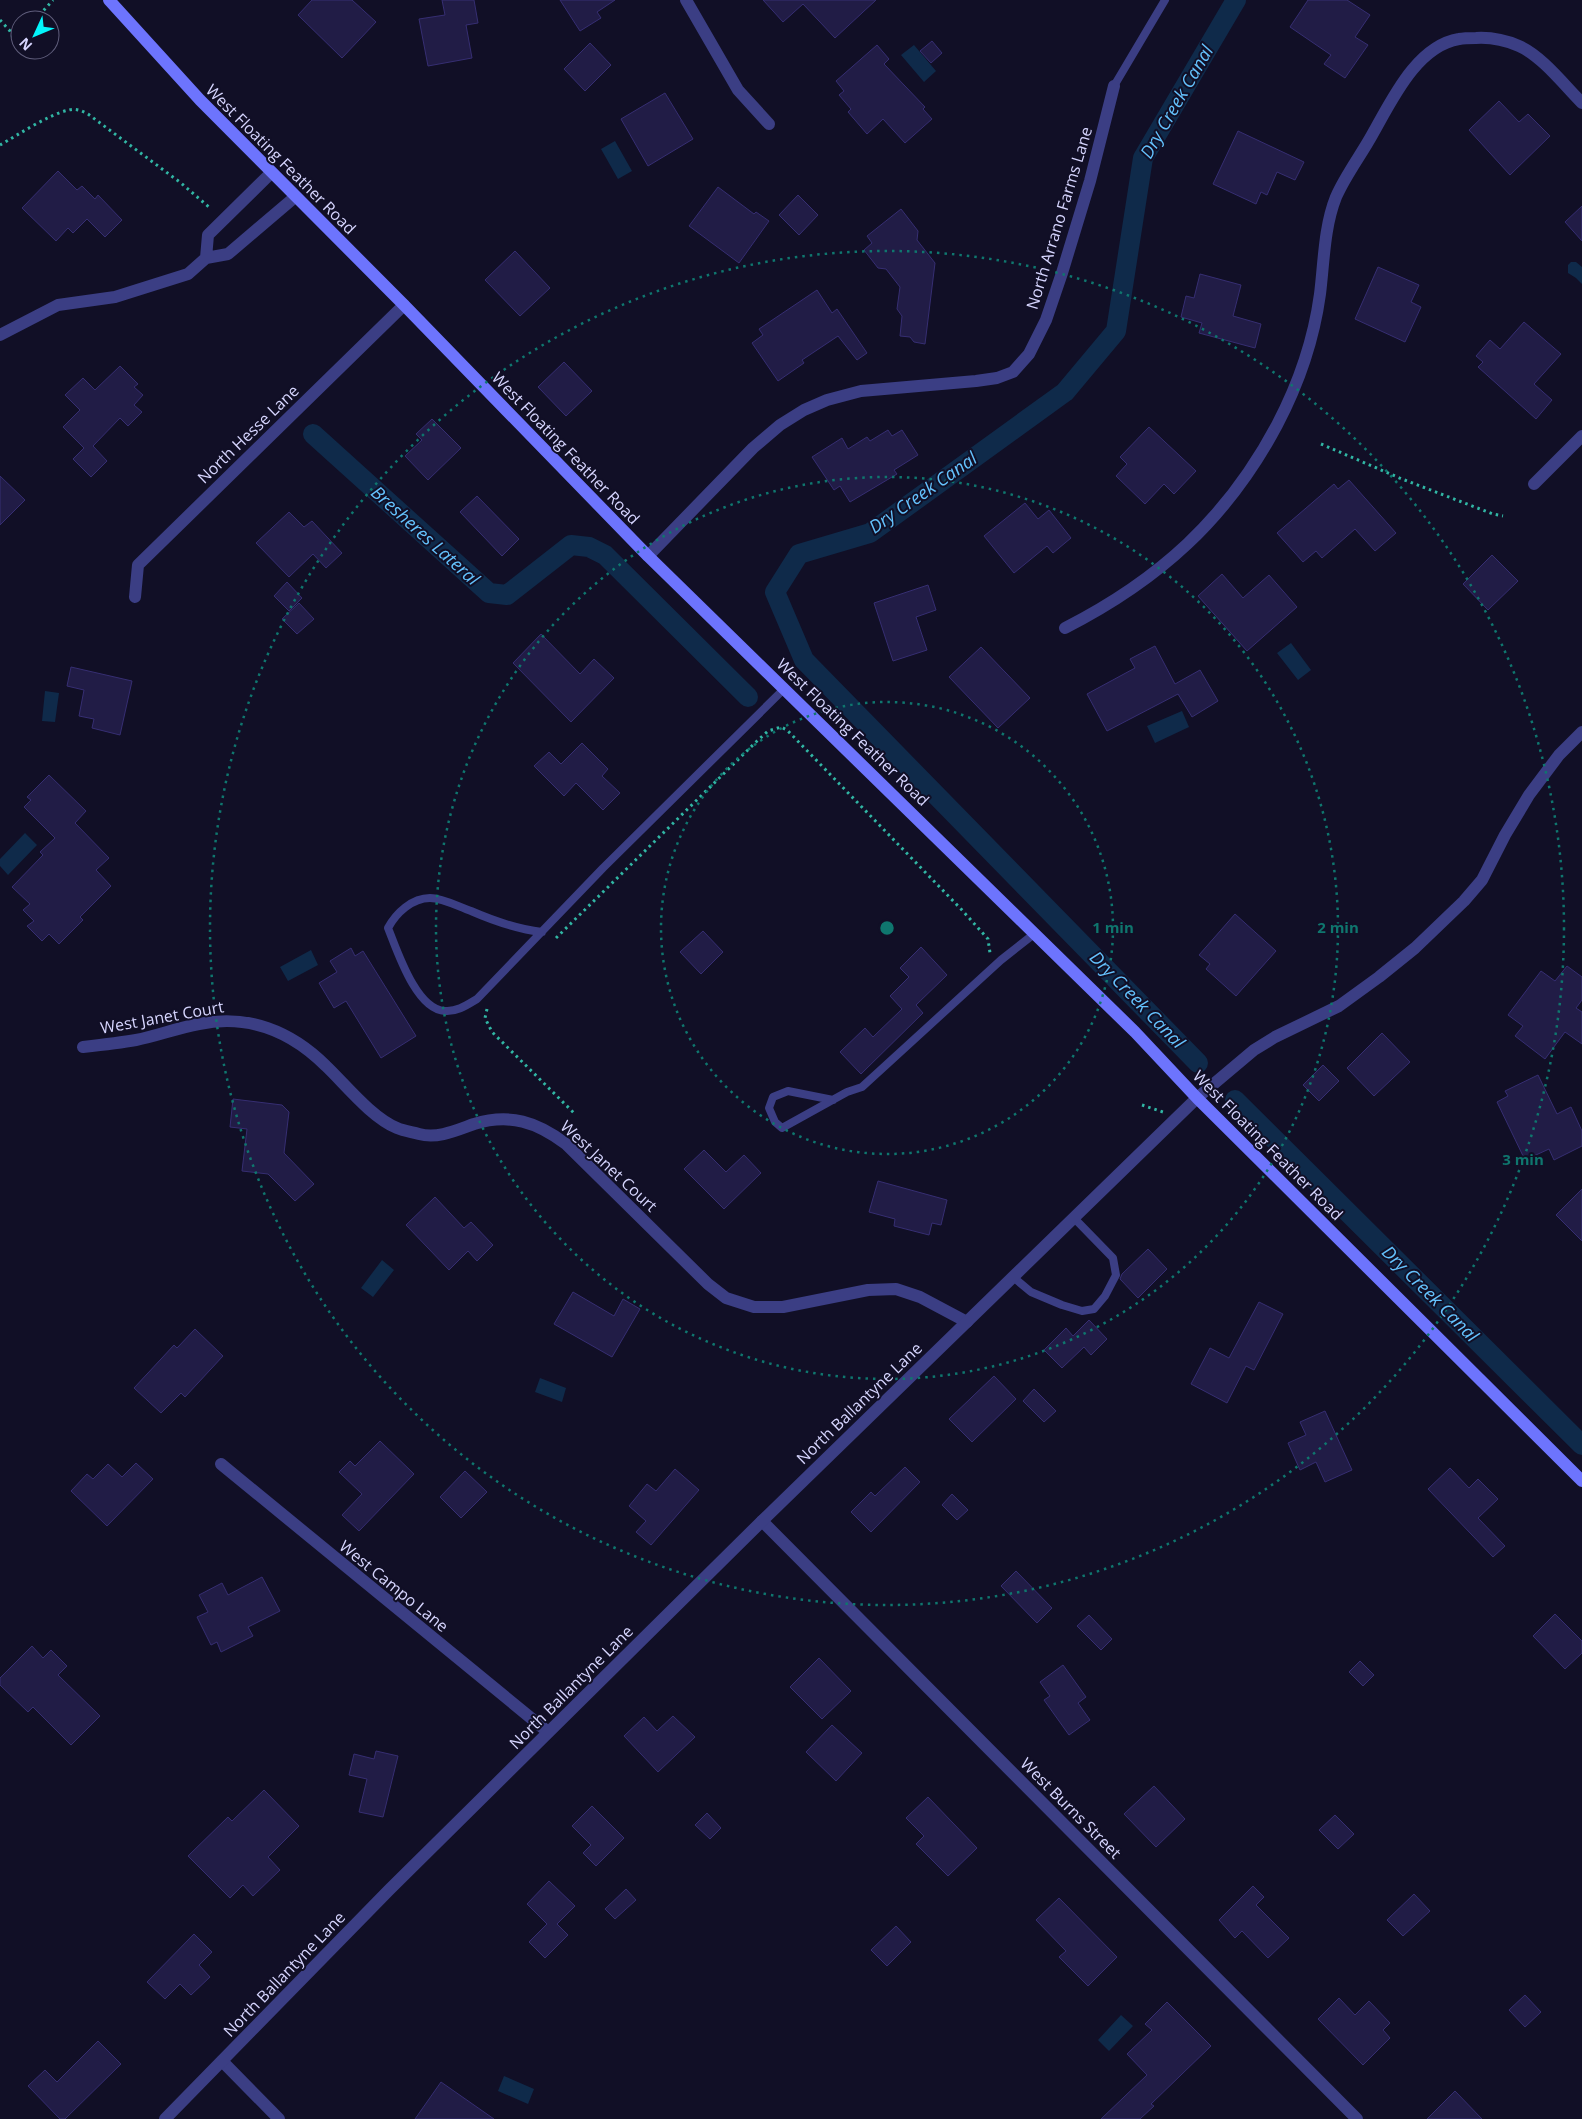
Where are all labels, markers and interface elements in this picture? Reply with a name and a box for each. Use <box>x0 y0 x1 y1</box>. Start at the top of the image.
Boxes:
north arrow <box>10 10 60 60</box>
text: N <box>14 34 36 55</box>
water label: Dry Creek Canal <box>1134 40 1219 163</box>
street label: West Floating Feather Road <box>201 79 361 239</box>
street label: North Arrano Farms Lane <box>1021 124 1097 312</box>
street label: West Floating Feather Road <box>487 367 645 529</box>
street label: North Hesse Lane <box>192 380 304 488</box>
water label: Dry Creek Canal <box>864 446 982 538</box>
water label: Bresheres Lateral <box>366 480 485 591</box>
street label: West Floating Feather Road <box>772 653 934 811</box>
text: 1 min <box>1092 917 1134 937</box>
text: 2 min <box>1317 917 1359 937</box>
centre of rings <box>878 919 896 937</box>
water label: Dry Creek Canal <box>1085 945 1191 1054</box>
street label: West Janet Court <box>99 995 226 1039</box>
street label: West Floating Feather Road <box>1188 1065 1348 1225</box>
street label: West Janet Court <box>556 1115 662 1217</box>
text: 3 min <box>1502 1149 1544 1169</box>
water label: Dry Creek Canal <box>1377 1240 1484 1347</box>
street label: North Ballantyne Lane <box>791 1337 927 1469</box>
street label: West Campo Lane <box>335 1535 453 1637</box>
street label: North Ballantyne Lane <box>504 1620 638 1754</box>
street label: West Burns Street <box>1016 1753 1126 1863</box>
street label: North Ballantyne Lane <box>218 1906 350 2042</box>

